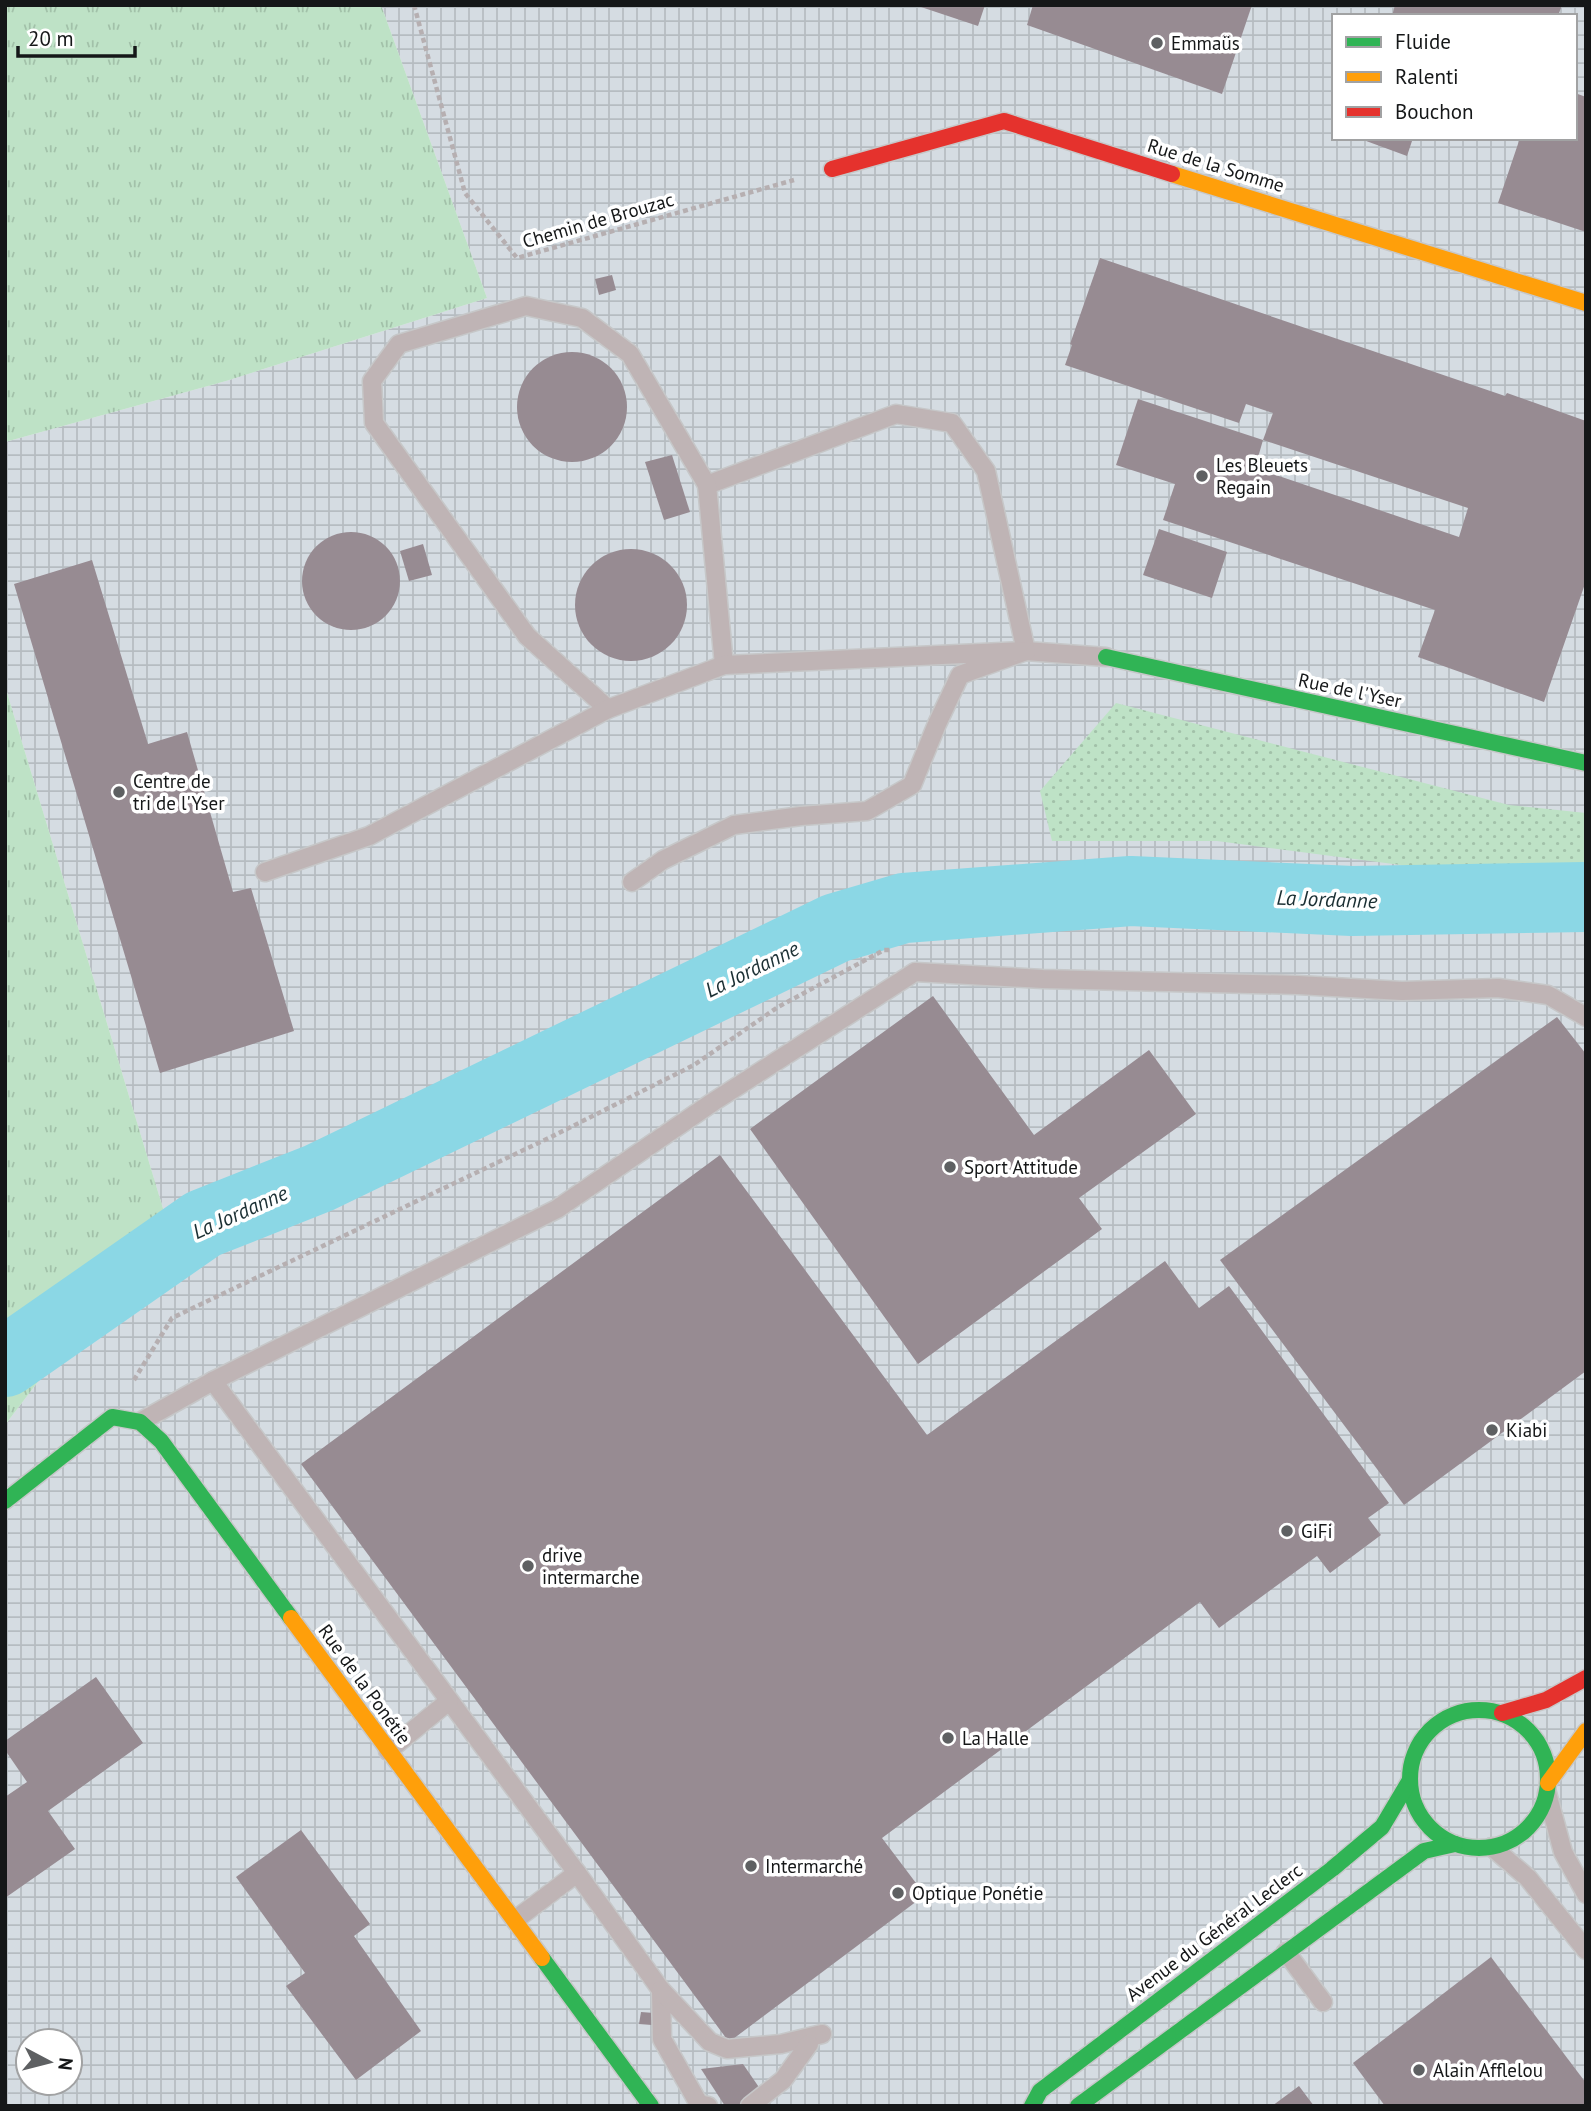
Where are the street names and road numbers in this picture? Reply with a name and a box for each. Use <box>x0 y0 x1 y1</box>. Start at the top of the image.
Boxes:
street label: Rue de la Somme <box>1145 133 1287 197</box>
street label: Chemin de Brouzac <box>520 187 676 253</box>
street label: Rue de l'Yser <box>1296 667 1404 713</box>
street label: Rue de la Ponétie <box>313 1619 417 1749</box>
street label: Avenue du Général Leclerc <box>1121 1858 1307 2006</box>

